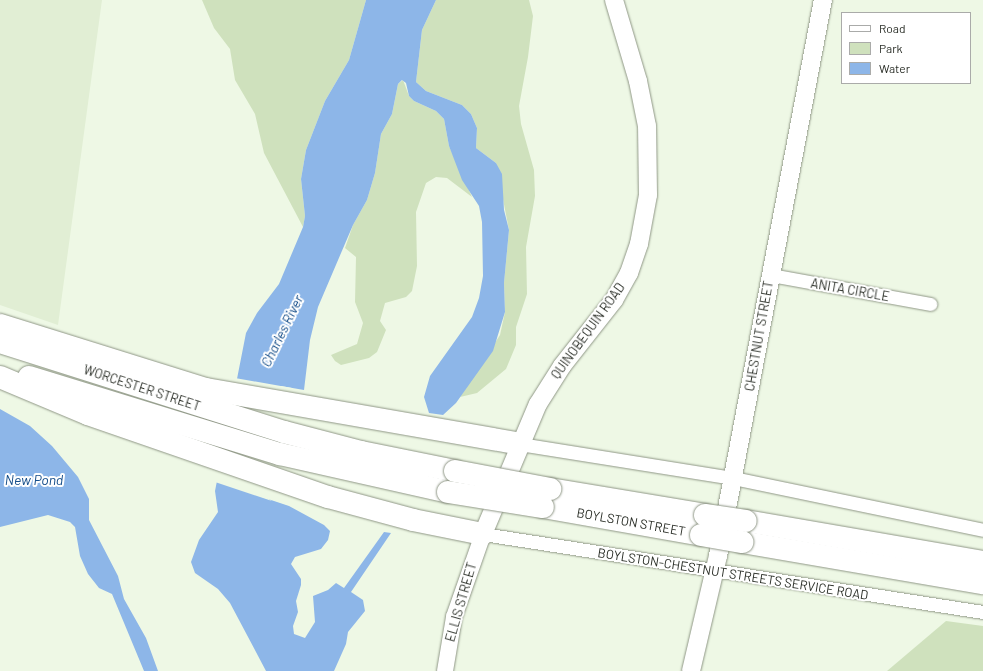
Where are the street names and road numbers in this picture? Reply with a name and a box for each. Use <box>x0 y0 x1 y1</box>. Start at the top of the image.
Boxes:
street label: ANITA CIRCLE <box>809 275 891 305</box>
street label: QUINOBEQUIN ROAD <box>548 280 628 382</box>
street label: CHESTNUT STREET <box>742 280 776 392</box>
street label: WORCESTER STREET <box>82 362 202 414</box>
street label: BOYLSTON STREET <box>575 505 687 539</box>
street label: BOYLSTON-CHESTNUT STREETS SERVICE ROAD <box>597 545 869 603</box>
street label: ELLIS STREET <box>442 560 480 644</box>

